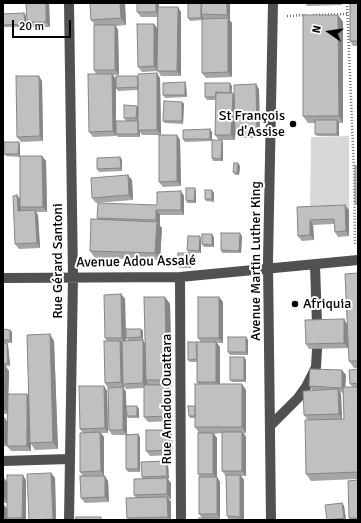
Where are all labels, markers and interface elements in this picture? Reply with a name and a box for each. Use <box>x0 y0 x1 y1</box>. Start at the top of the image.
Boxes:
scale bar <box>14 12 73 38</box>
north arrow <box>309 12 349 52</box>
text: 20 m <box>19 19 44 34</box>
text: N <box>310 24 324 34</box>
place label: St François d'Assise <box>219 108 285 140</box>
marker: St François d'Assise <box>288 119 298 129</box>
street label: Avenue Martin Luther King <box>248 181 264 341</box>
street label: Rue Gérard Santoni <box>50 203 66 319</box>
street label: Avenue Adou Assalé <box>76 253 196 271</box>
place label: Afriquia <box>303 296 351 312</box>
marker: Afriquia <box>290 299 300 309</box>
street label: Rue Amadou Ouattara <box>159 334 175 464</box>

